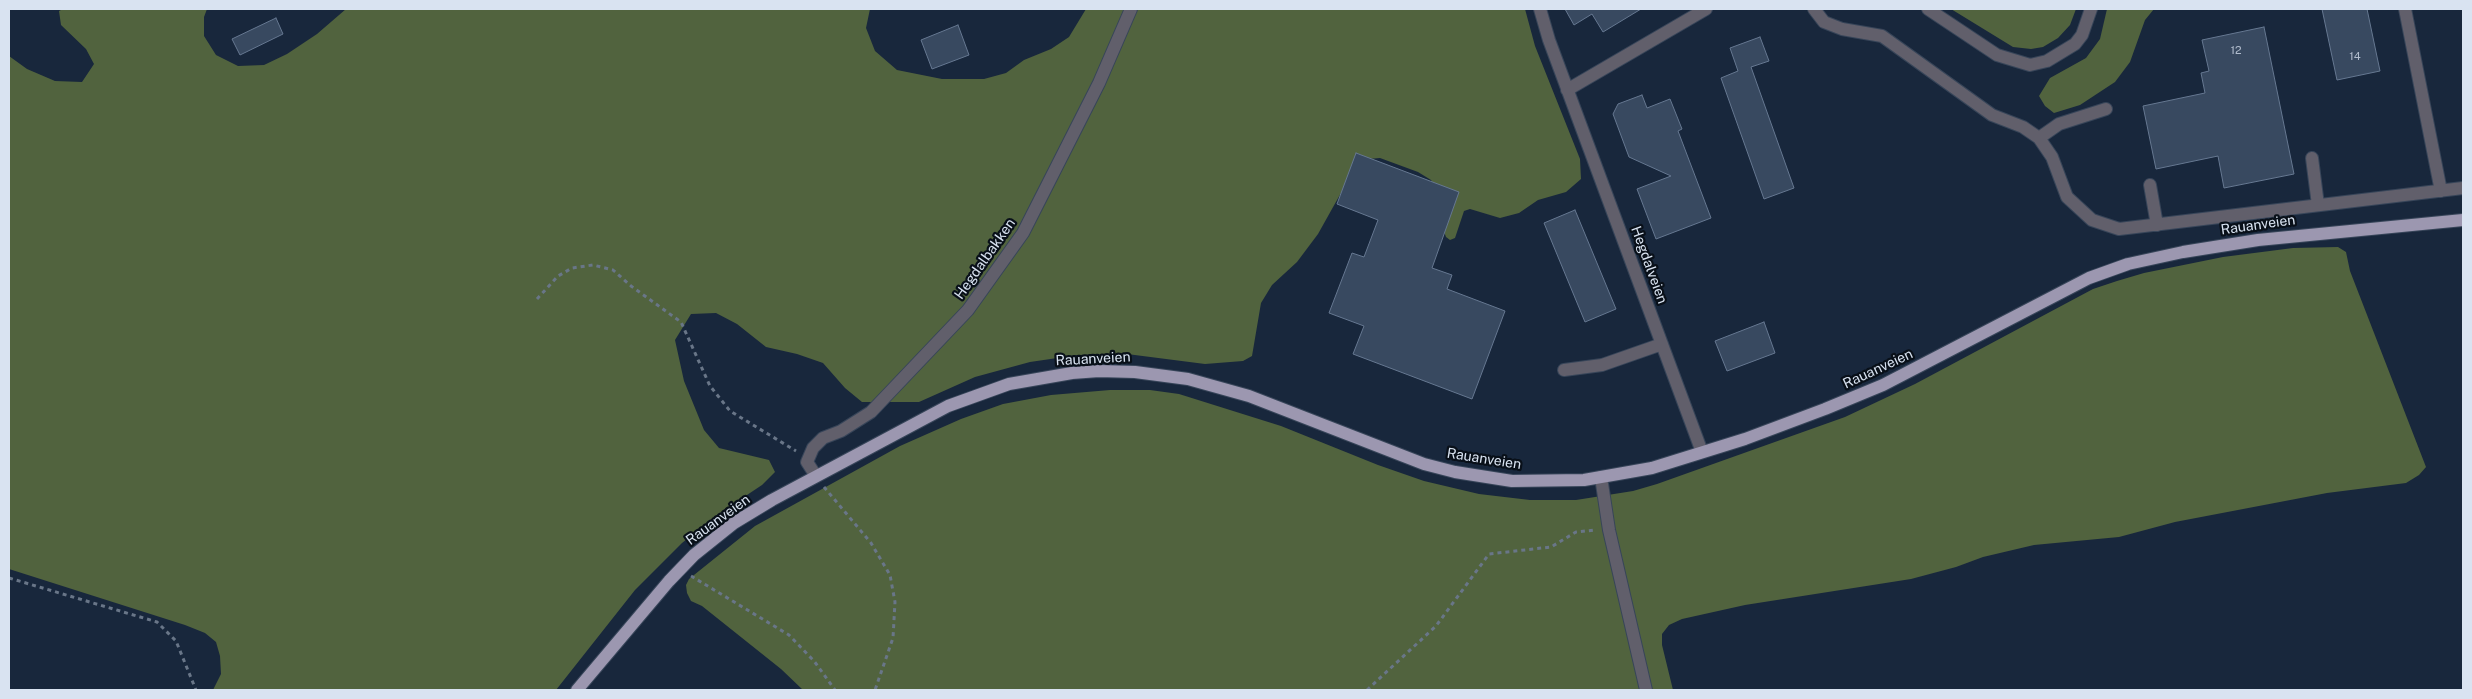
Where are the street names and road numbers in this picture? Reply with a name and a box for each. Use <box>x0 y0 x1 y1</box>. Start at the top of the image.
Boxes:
street label: Rauanveien <box>2220 211 2296 239</box>
street label: Hegdalbakken <box>951 215 1019 303</box>
street label: Hegdalveien <box>1627 224 1671 306</box>
street label: Rauanveien <box>1840 346 1916 392</box>
street label: Rauanveien <box>1055 349 1131 369</box>
street label: Rauanveien <box>1446 445 1522 473</box>
street label: Rauanveien <box>683 491 753 549</box>

